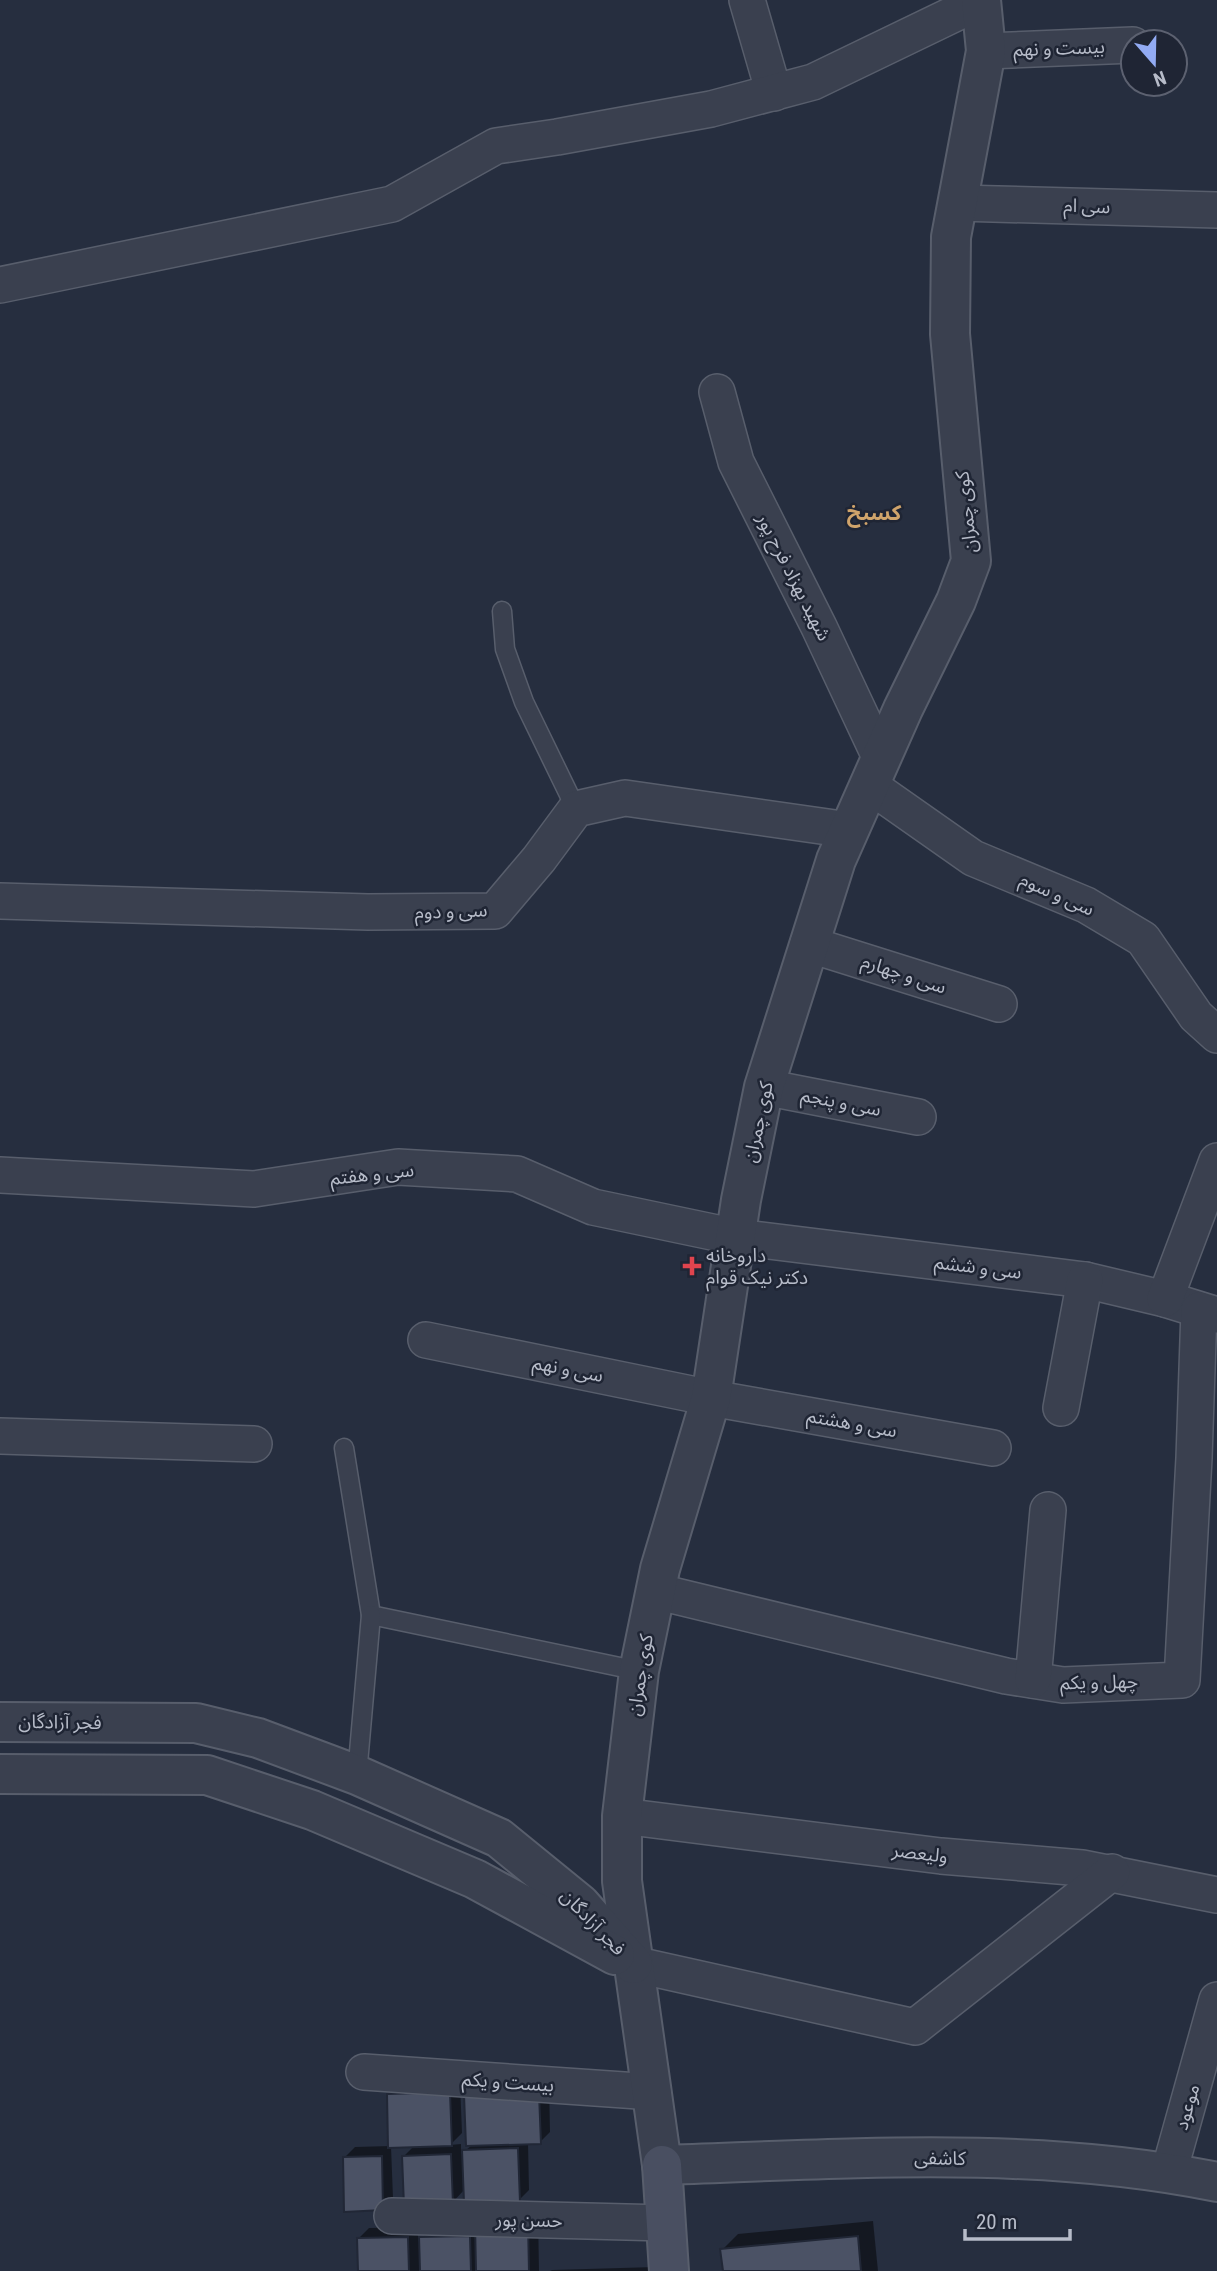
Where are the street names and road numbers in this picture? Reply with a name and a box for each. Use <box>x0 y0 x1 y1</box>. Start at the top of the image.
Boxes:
street label: بیست و نهم <box>1013 35 1105 64</box>
street label: سی ام <box>1063 194 1111 221</box>
street label: کوی چمران <box>950 469 983 554</box>
street label: شهید بهزاد فرح پور <box>750 509 836 645</box>
street label: سی و سوم <box>1015 867 1098 923</box>
street label: سی و دوم <box>414 898 488 927</box>
street label: سی و چهارم <box>858 949 949 1001</box>
street label: کوی چمران <box>738 1078 779 1165</box>
street label: سی و پنجم <box>798 1083 883 1124</box>
street label: سی و هفتم <box>329 1158 415 1193</box>
street label: سی و ششم <box>933 1250 1023 1287</box>
street label: سی و نهم <box>530 1351 605 1390</box>
street label: سی و هشتم <box>805 1404 899 1445</box>
street label: کوی چمران <box>622 1631 659 1718</box>
street label: چهل و یکم <box>1060 1670 1138 1697</box>
street label: فجر آزادگان <box>18 1710 102 1734</box>
street label: ولیعصر <box>890 1838 949 1868</box>
street label: فجر آزادگان <box>556 1884 630 1960</box>
street label: بیست و یکم <box>461 2067 555 2100</box>
street label: موعود <box>1170 2081 1204 2133</box>
street label: کاشفی <box>914 2146 967 2170</box>
street label: حسن پور <box>494 2208 563 2233</box>

